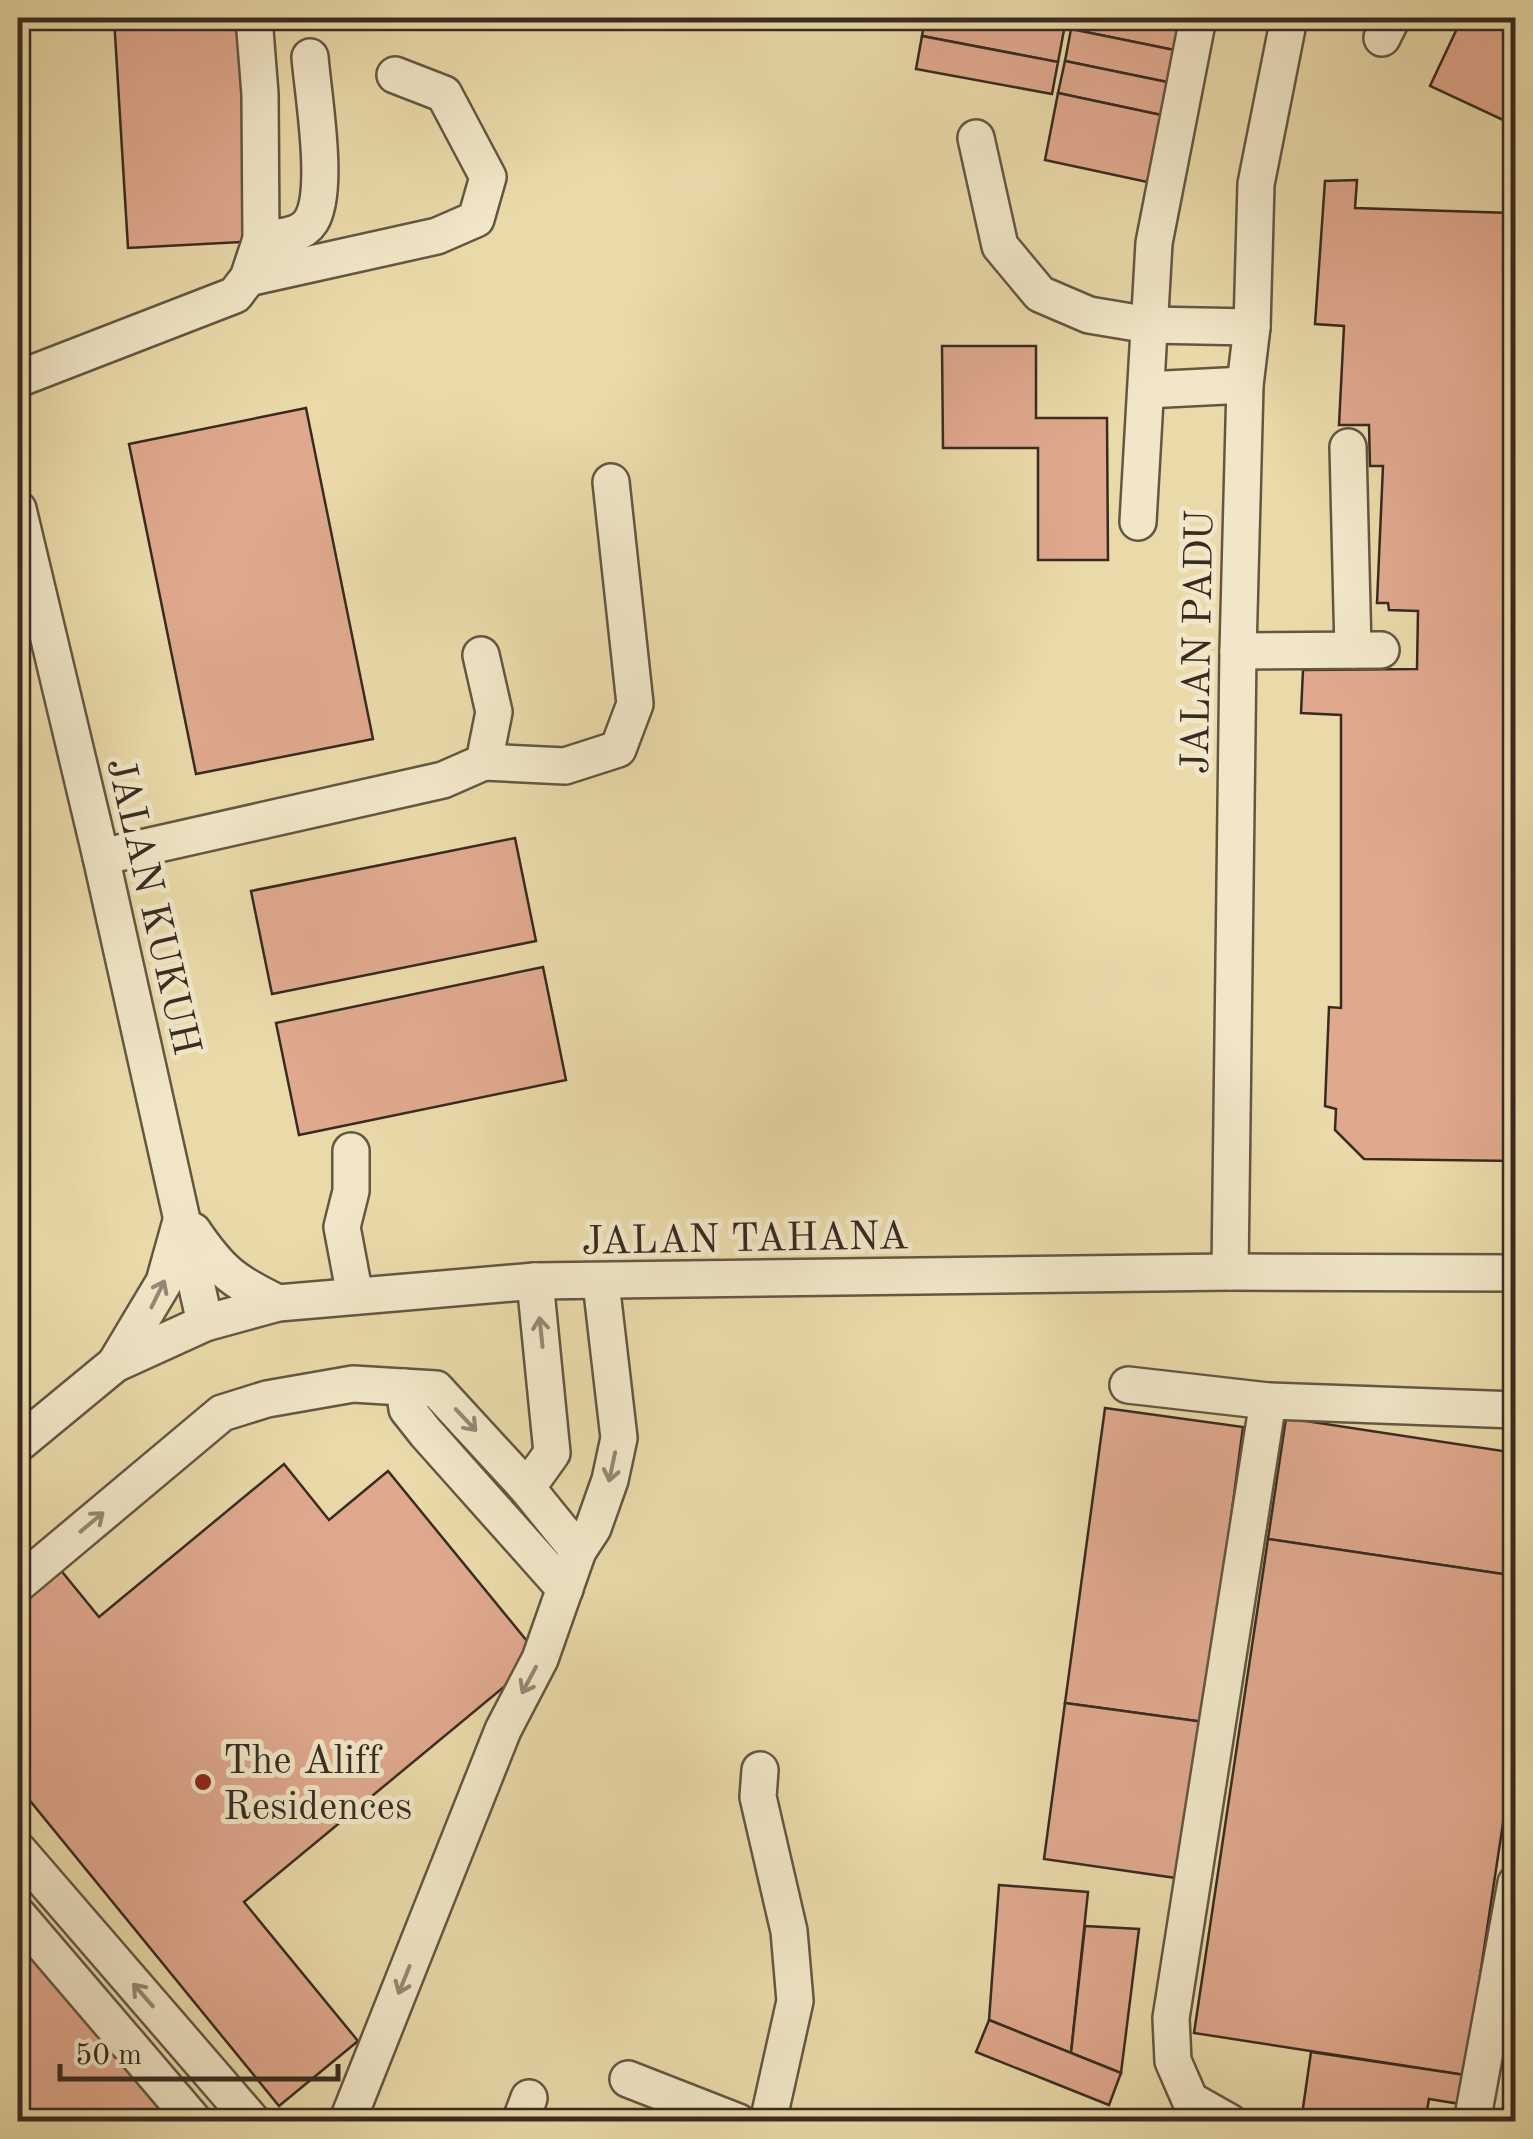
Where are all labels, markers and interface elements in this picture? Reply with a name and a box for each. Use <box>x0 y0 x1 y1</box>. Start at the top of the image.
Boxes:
street label: JALAN PADU <box>1178 509 1222 775</box>
street label: JALAN KUKUH <box>97 755 205 1059</box>
street label: JALAN TAHANA <box>581 1218 909 1264</box>
one-way arrow <box>149 1279 168 1309</box>
one-way arrow <box>531 1317 550 1349</box>
one-way arrow <box>454 1408 478 1432</box>
one-way arrow <box>602 1450 621 1482</box>
one-way arrow <box>79 1511 105 1533</box>
one-way arrow <box>519 1664 539 1694</box>
place label: The Aliff Residences <box>223 1743 412 1829</box>
marker: The Aliff Residences <box>192 1771 214 1793</box>
one-way arrow <box>394 1964 412 1994</box>
one-way arrow <box>132 1983 155 2008</box>
scale bar <box>60 2019 338 2081</box>
text: 50 m <box>75 2041 142 2071</box>

